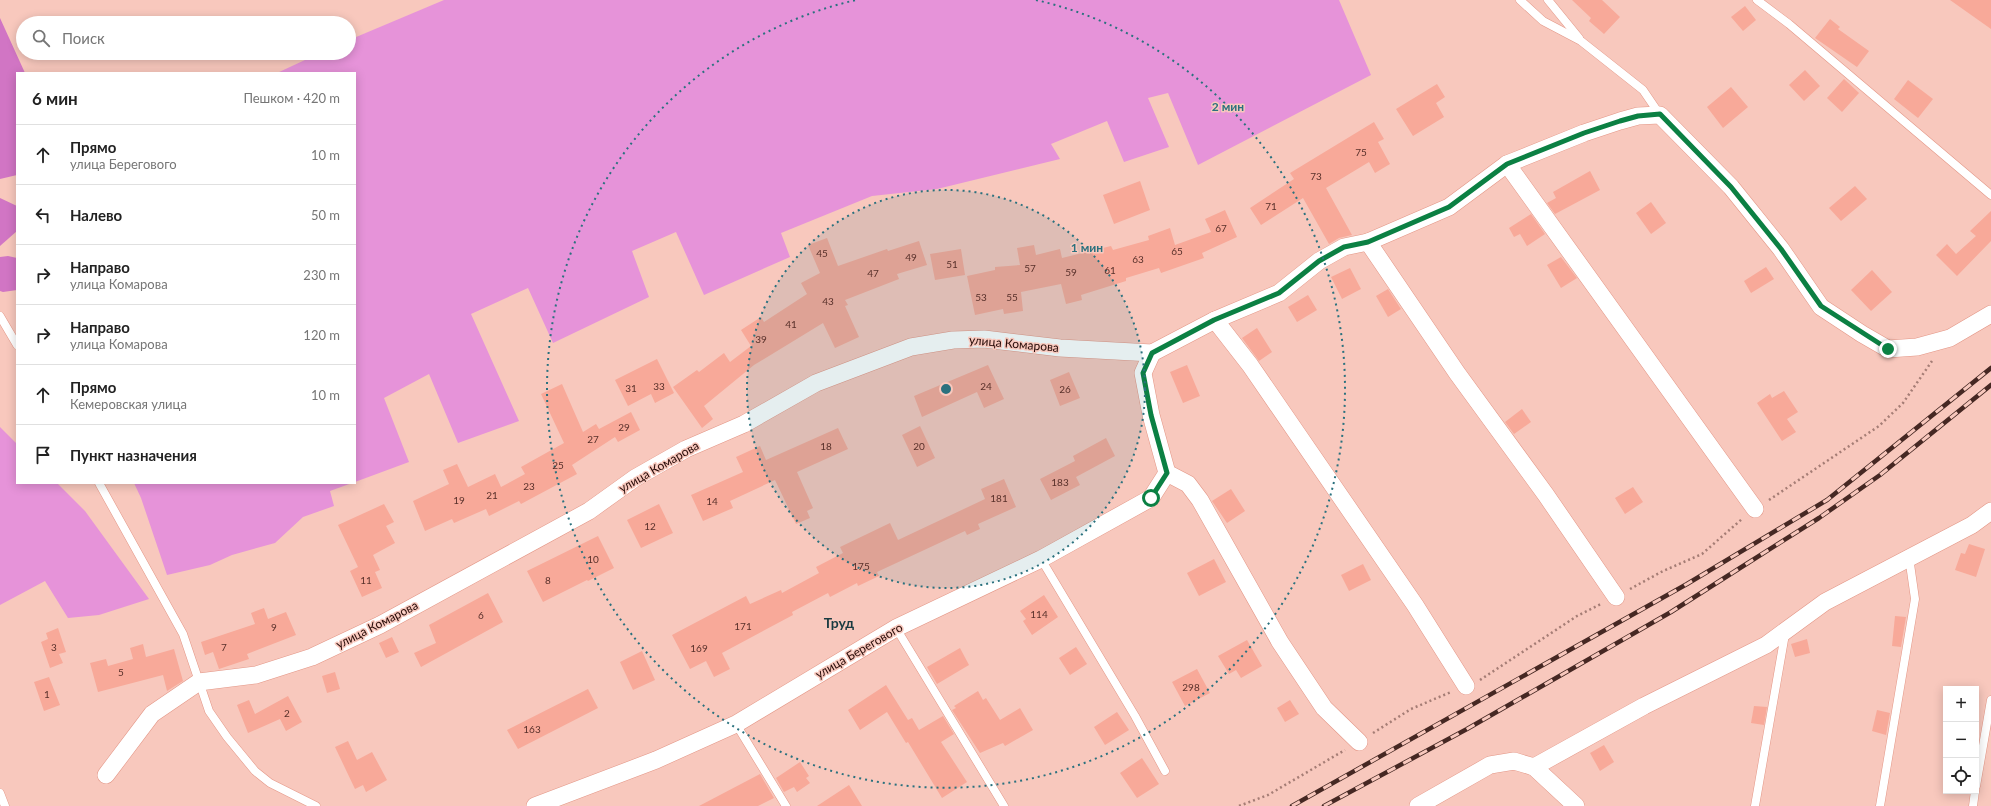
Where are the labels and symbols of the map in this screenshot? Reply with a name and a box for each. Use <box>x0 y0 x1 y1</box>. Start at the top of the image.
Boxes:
text: 2 мин <box>1212 99 1244 114</box>
house number: 75 <box>1355 146 1367 158</box>
house number: 73 <box>1310 170 1322 182</box>
house number: 71 <box>1265 200 1277 212</box>
house number: 67 <box>1215 222 1227 234</box>
text: 1 мин <box>1071 240 1103 255</box>
house number: 65 <box>1171 245 1183 257</box>
house number: 45 <box>816 247 828 259</box>
house number: 49 <box>905 251 917 263</box>
house number: 63 <box>1132 253 1144 265</box>
house number: 51 <box>946 258 958 270</box>
house number: 57 <box>1024 262 1036 274</box>
house number: 61 <box>1104 264 1116 276</box>
house number: 59 <box>1065 266 1077 278</box>
house number: 47 <box>867 267 879 279</box>
house number: 53 <box>975 291 987 303</box>
house number: 55 <box>1006 291 1018 303</box>
house number: 43 <box>822 295 834 307</box>
house number: 41 <box>785 318 797 330</box>
street label: улица Комарова <box>968 332 1060 355</box>
house number: 39 <box>755 333 767 345</box>
route end <box>1879 340 1897 358</box>
house number: 33 <box>653 380 665 392</box>
house number: 24 <box>980 380 992 392</box>
house number: 31 <box>625 382 637 394</box>
centre of rings <box>939 382 953 396</box>
house number: 26 <box>1059 383 1071 395</box>
house number: 29 <box>618 421 630 433</box>
house number: 27 <box>587 433 599 445</box>
street label: улица Комарова <box>616 438 702 496</box>
house number: 18 <box>820 440 832 452</box>
house number: 20 <box>913 440 925 452</box>
house number: 25 <box>552 459 564 471</box>
house number: 183 <box>1051 476 1069 488</box>
house number: 23 <box>523 480 535 492</box>
house number: 21 <box>486 489 498 501</box>
route start <box>1142 489 1160 507</box>
house number: 181 <box>990 492 1008 504</box>
house number: 19 <box>453 494 465 506</box>
house number: 14 <box>706 495 718 507</box>
house number: 12 <box>644 520 656 532</box>
house number: 10 <box>587 553 599 565</box>
house number: 175 <box>852 560 870 572</box>
house number: 11 <box>360 574 372 586</box>
house number: 8 <box>545 574 551 586</box>
street label: улица Комарова <box>333 597 420 652</box>
house number: 114 <box>1030 608 1048 620</box>
house number: 6 <box>478 609 484 621</box>
district label: Труд <box>824 614 854 631</box>
street label: улица Берегового <box>812 619 905 682</box>
house number: 171 <box>734 620 752 632</box>
house number: 9 <box>271 621 277 633</box>
house number: 3 <box>51 641 57 653</box>
house number: 7 <box>221 641 227 653</box>
house number: 169 <box>690 642 708 654</box>
house number: 5 <box>118 666 124 678</box>
house number: 298 <box>1182 681 1200 693</box>
house number: 1 <box>44 688 50 700</box>
house number: 2 <box>284 707 290 719</box>
house number: 163 <box>523 723 541 735</box>

